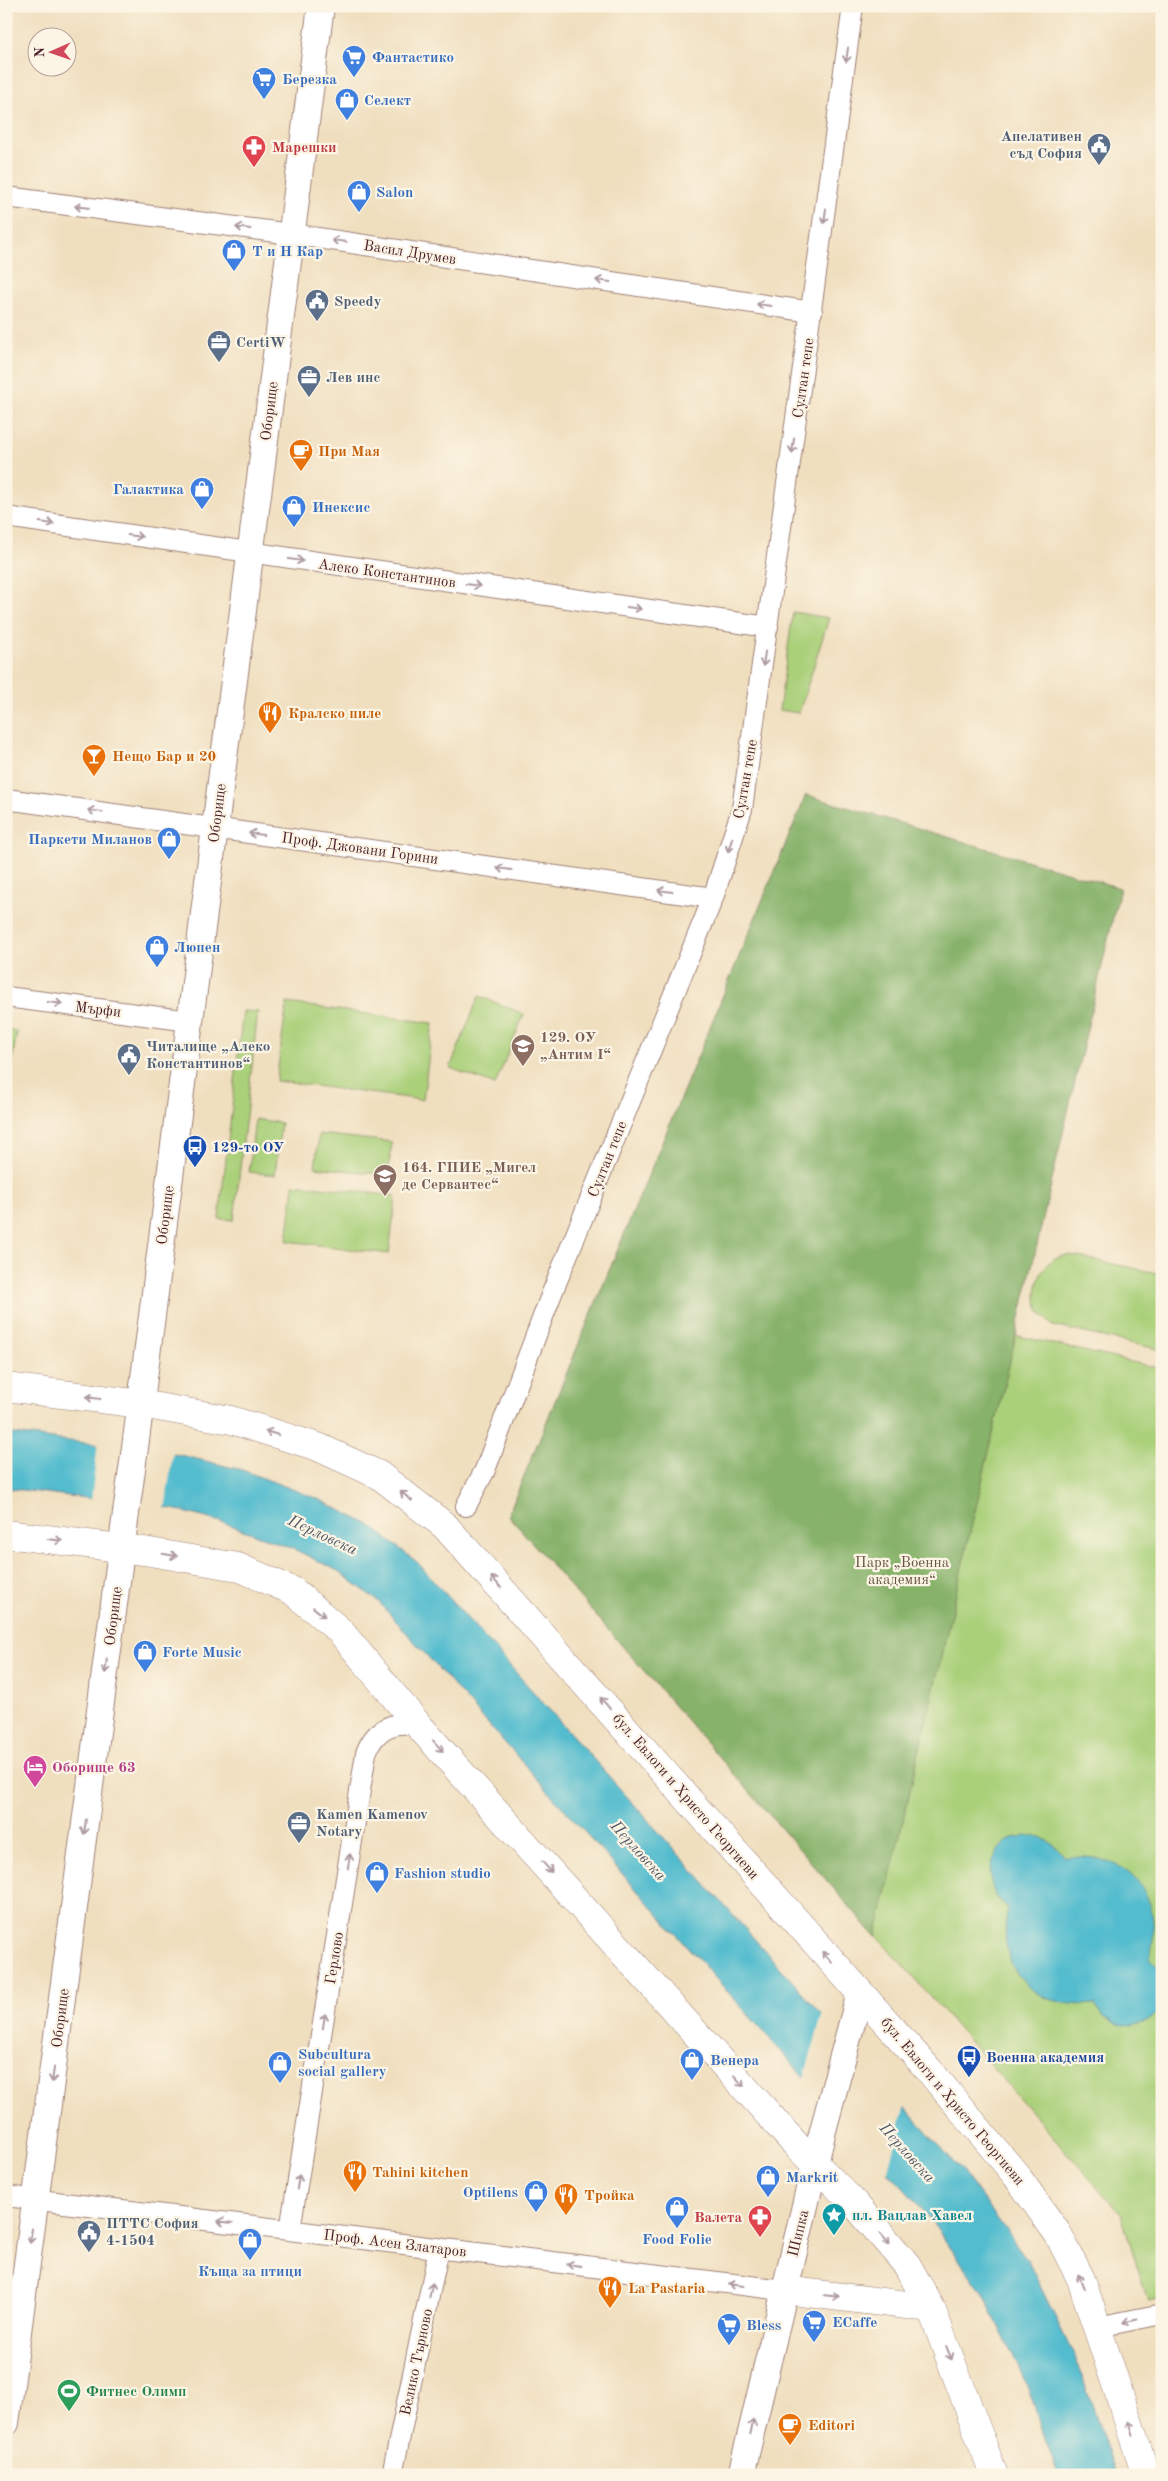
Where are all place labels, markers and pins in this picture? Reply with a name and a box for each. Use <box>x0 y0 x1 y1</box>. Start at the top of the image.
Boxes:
supermarket icon: Фантастико <box>341 44 367 78</box>
place label: Фантастико <box>372 51 454 66</box>
supermarket icon: Березка <box>251 66 277 100</box>
place label: Березка <box>282 73 337 88</box>
shop icon: Селект <box>334 87 360 121</box>
place label: Селект <box>364 94 411 109</box>
place label: Апелативен съд София <box>1001 130 1082 162</box>
public building icon: Апелативен съд София <box>1086 132 1112 166</box>
pharmacy icon: Марешки <box>241 134 267 168</box>
place label: Марешки <box>272 141 337 156</box>
shop icon: Salon <box>346 179 372 213</box>
place label: Salon <box>376 186 413 201</box>
shop icon: Т и Н Кар <box>221 238 247 272</box>
place label: Т и Н Кар <box>252 245 323 260</box>
public building icon: Speedy <box>304 288 330 322</box>
place label: Speedy <box>334 295 382 310</box>
office icon: CertiW <box>206 329 232 363</box>
place label: CertiW <box>236 336 286 351</box>
office icon: Лев инс <box>296 364 322 398</box>
place label: Лев инс <box>326 371 381 386</box>
cafe icon: При Мая <box>288 438 314 472</box>
place label: При Мая <box>318 445 380 460</box>
shop icon: Галактика <box>189 476 215 510</box>
place label: Галактика <box>113 483 184 498</box>
shop icon: Инексис <box>281 494 307 528</box>
place label: Инексис <box>312 501 370 516</box>
restaurant icon: Кралско пиле <box>257 700 283 734</box>
place label: Кралско пиле <box>288 707 381 722</box>
bar icon: Нещо Бар и 20 <box>81 743 107 777</box>
place label: Нещо Бар и 20 <box>112 750 216 765</box>
shop icon: Паркети Миланов <box>156 826 182 860</box>
place label: Паркети Миланов <box>28 833 152 848</box>
shop icon: Люпен <box>144 934 170 968</box>
place label: Люпен <box>174 941 220 956</box>
place label: 129. ОУ „Антим I“ <box>540 1031 611 1063</box>
school or university icon: 129. ОУ „Антим I“ <box>510 1033 536 1067</box>
place label: Читалище „Алеко Константинов“ <box>146 1040 270 1072</box>
public building icon: Читалище „Алеко Константинов“ <box>116 1042 142 1076</box>
bus stop icon: 129-то ОУ <box>182 1134 208 1168</box>
place label: 129-то ОУ <box>212 1141 285 1156</box>
place label: 164. ГПИЕ „Мигел де Сервантес“ <box>402 1161 536 1193</box>
school or university icon: 164. ГПИЕ „Мигел де Сервантес“ <box>372 1163 398 1197</box>
shop icon: Forte Music <box>132 1639 158 1673</box>
place label: Forte Music <box>162 1646 242 1661</box>
hotel icon: Оборище 63 <box>22 1754 48 1788</box>
place label: Оборище 63 <box>52 1761 136 1776</box>
place label: Kamen Kamenov Notary <box>316 1808 428 1840</box>
office icon: Kamen Kamenov Notary <box>286 1810 312 1844</box>
shop icon: Fashion studio <box>364 1860 390 1894</box>
place label: Fashion studio <box>394 1867 491 1882</box>
bus stop icon: Военна академия <box>956 2044 982 2078</box>
shop icon: Венера <box>679 2047 705 2081</box>
place label: Subcultura social gallery <box>298 2048 387 2080</box>
shop icon: Subcultura social gallery <box>267 2050 293 2084</box>
place label: Военна академия <box>986 2051 1104 2066</box>
place label: Венера <box>710 2054 759 2069</box>
restaurant icon: Tahini kitchen <box>342 2159 368 2193</box>
shop icon: Markrit <box>755 2164 781 2198</box>
place label: Tahini kitchen <box>372 2166 469 2181</box>
place label: Markrit <box>786 2171 839 2186</box>
shop icon: Optilens <box>523 2179 549 2213</box>
restaurant icon: Тройка <box>553 2182 579 2216</box>
place label: Optilens <box>463 2186 518 2201</box>
place label: Тройка <box>584 2189 635 2204</box>
shop icon: Food Folie <box>664 2195 690 2229</box>
place icon: пл. Вацлав Хавел <box>821 2202 847 2236</box>
pharmacy icon: Валета <box>747 2204 773 2238</box>
place label: пл. Вацлав Хавел <box>852 2209 972 2224</box>
place label: Валета <box>694 2211 742 2226</box>
place label: ПТТС София 4-1504 <box>106 2217 199 2249</box>
public building icon: ПТТС София 4-1504 <box>76 2219 102 2253</box>
shop icon: Къща за птици <box>237 2227 263 2261</box>
place label: Food Folie <box>642 2233 712 2248</box>
place label: Къща за птици <box>198 2265 302 2280</box>
restaurant icon: La Pastaria <box>597 2275 623 2309</box>
place label: La Pastaria <box>628 2282 706 2297</box>
supermarket icon: ECaffe <box>801 2309 827 2343</box>
supermarket icon: Bless <box>716 2312 742 2346</box>
place label: ECaffe <box>832 2316 877 2331</box>
place label: Bless <box>746 2319 781 2334</box>
sports icon: Фитнес Олимп <box>56 2378 82 2412</box>
place label: Фитнес Олимп <box>86 2385 187 2400</box>
cafe icon: Editori <box>777 2412 803 2446</box>
place label: Editori <box>808 2419 855 2434</box>

